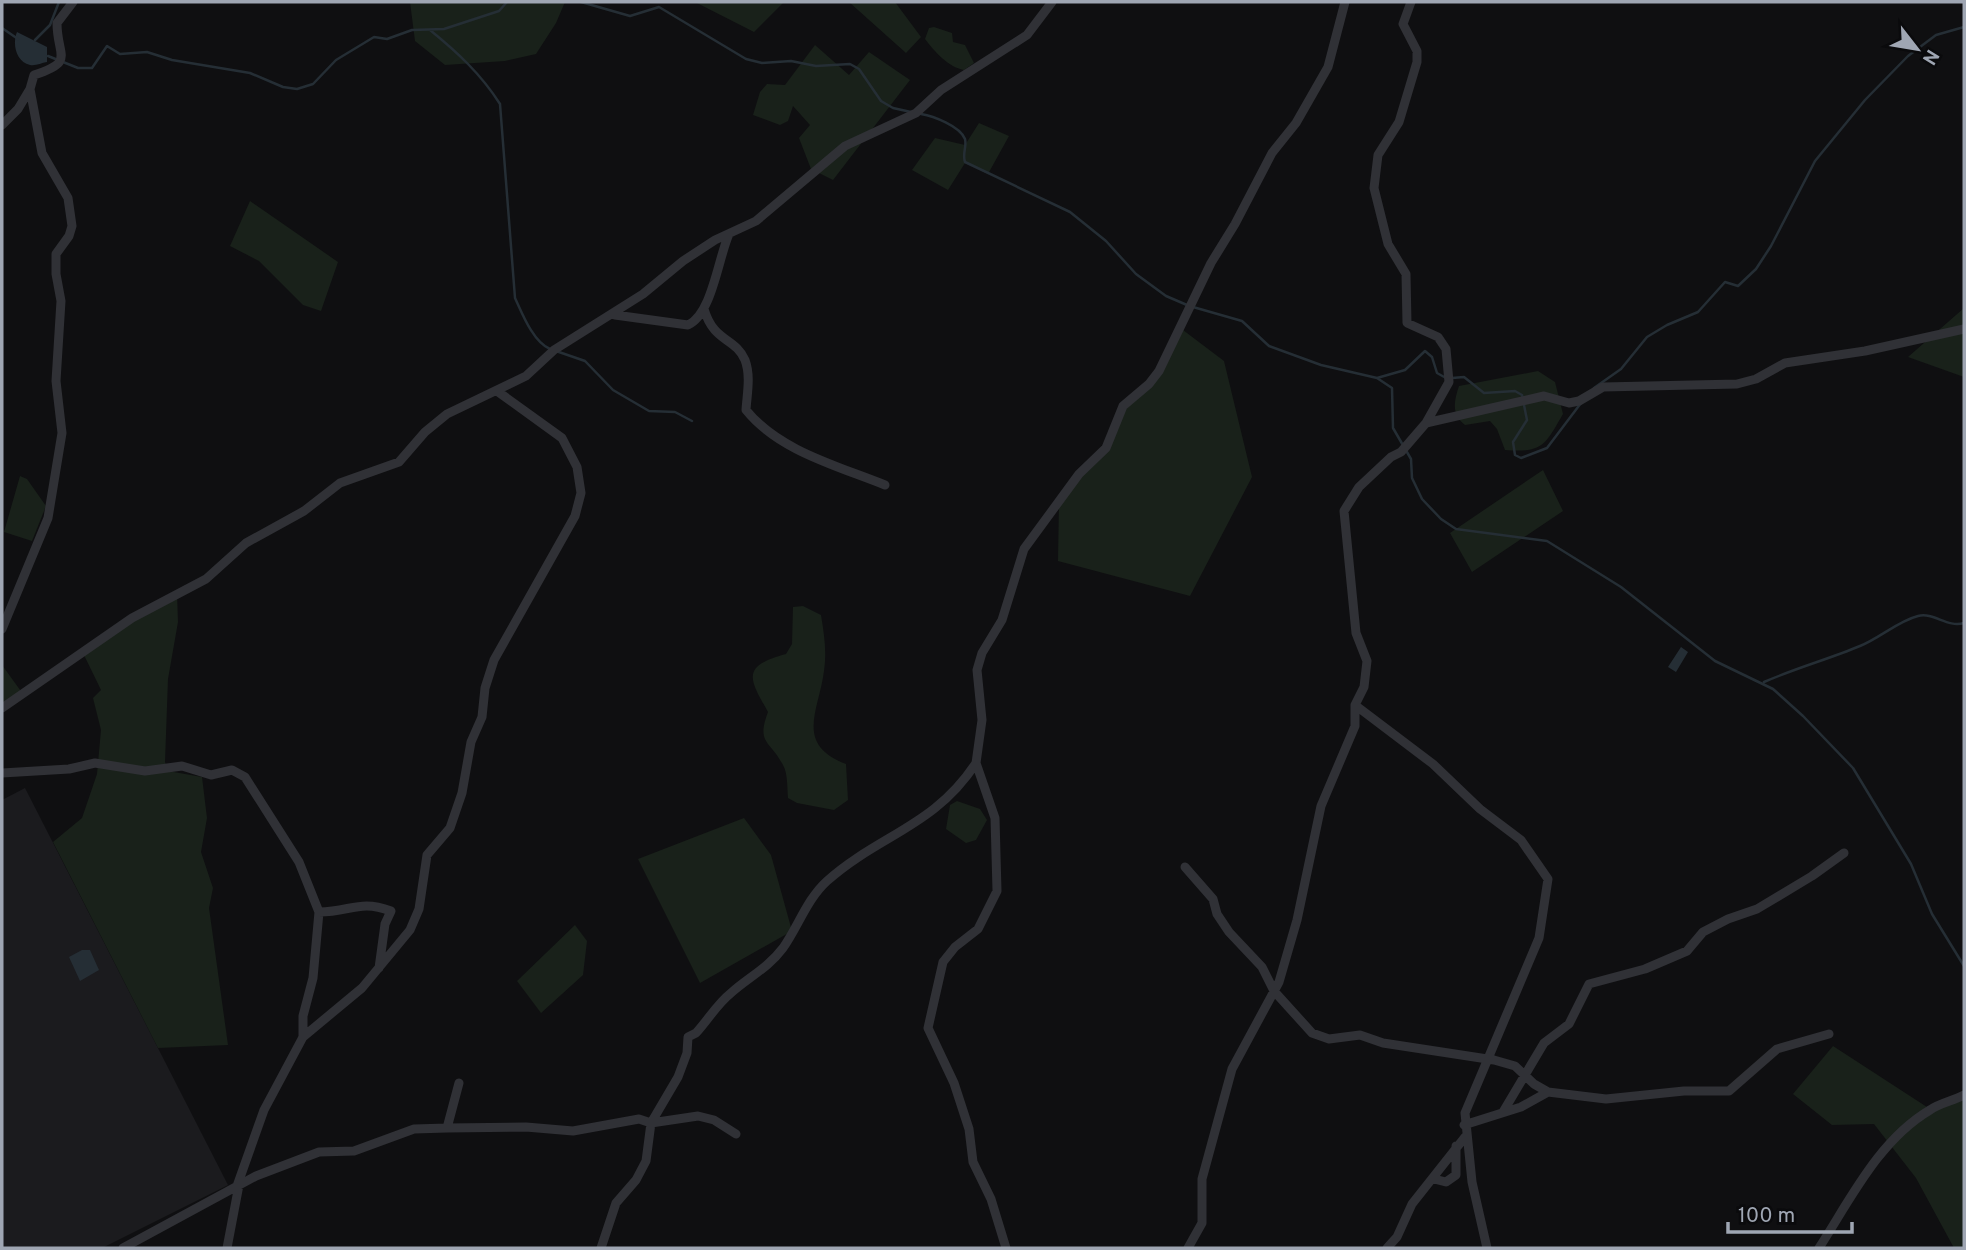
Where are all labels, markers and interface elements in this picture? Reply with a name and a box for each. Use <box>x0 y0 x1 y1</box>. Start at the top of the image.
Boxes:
north arrow <box>1882 14 1952 84</box>
text: N <box>1916 45 1944 69</box>
scale bar <box>1728 1190 1852 1234</box>
text: 100 m <box>1738 1203 1795 1230</box>

